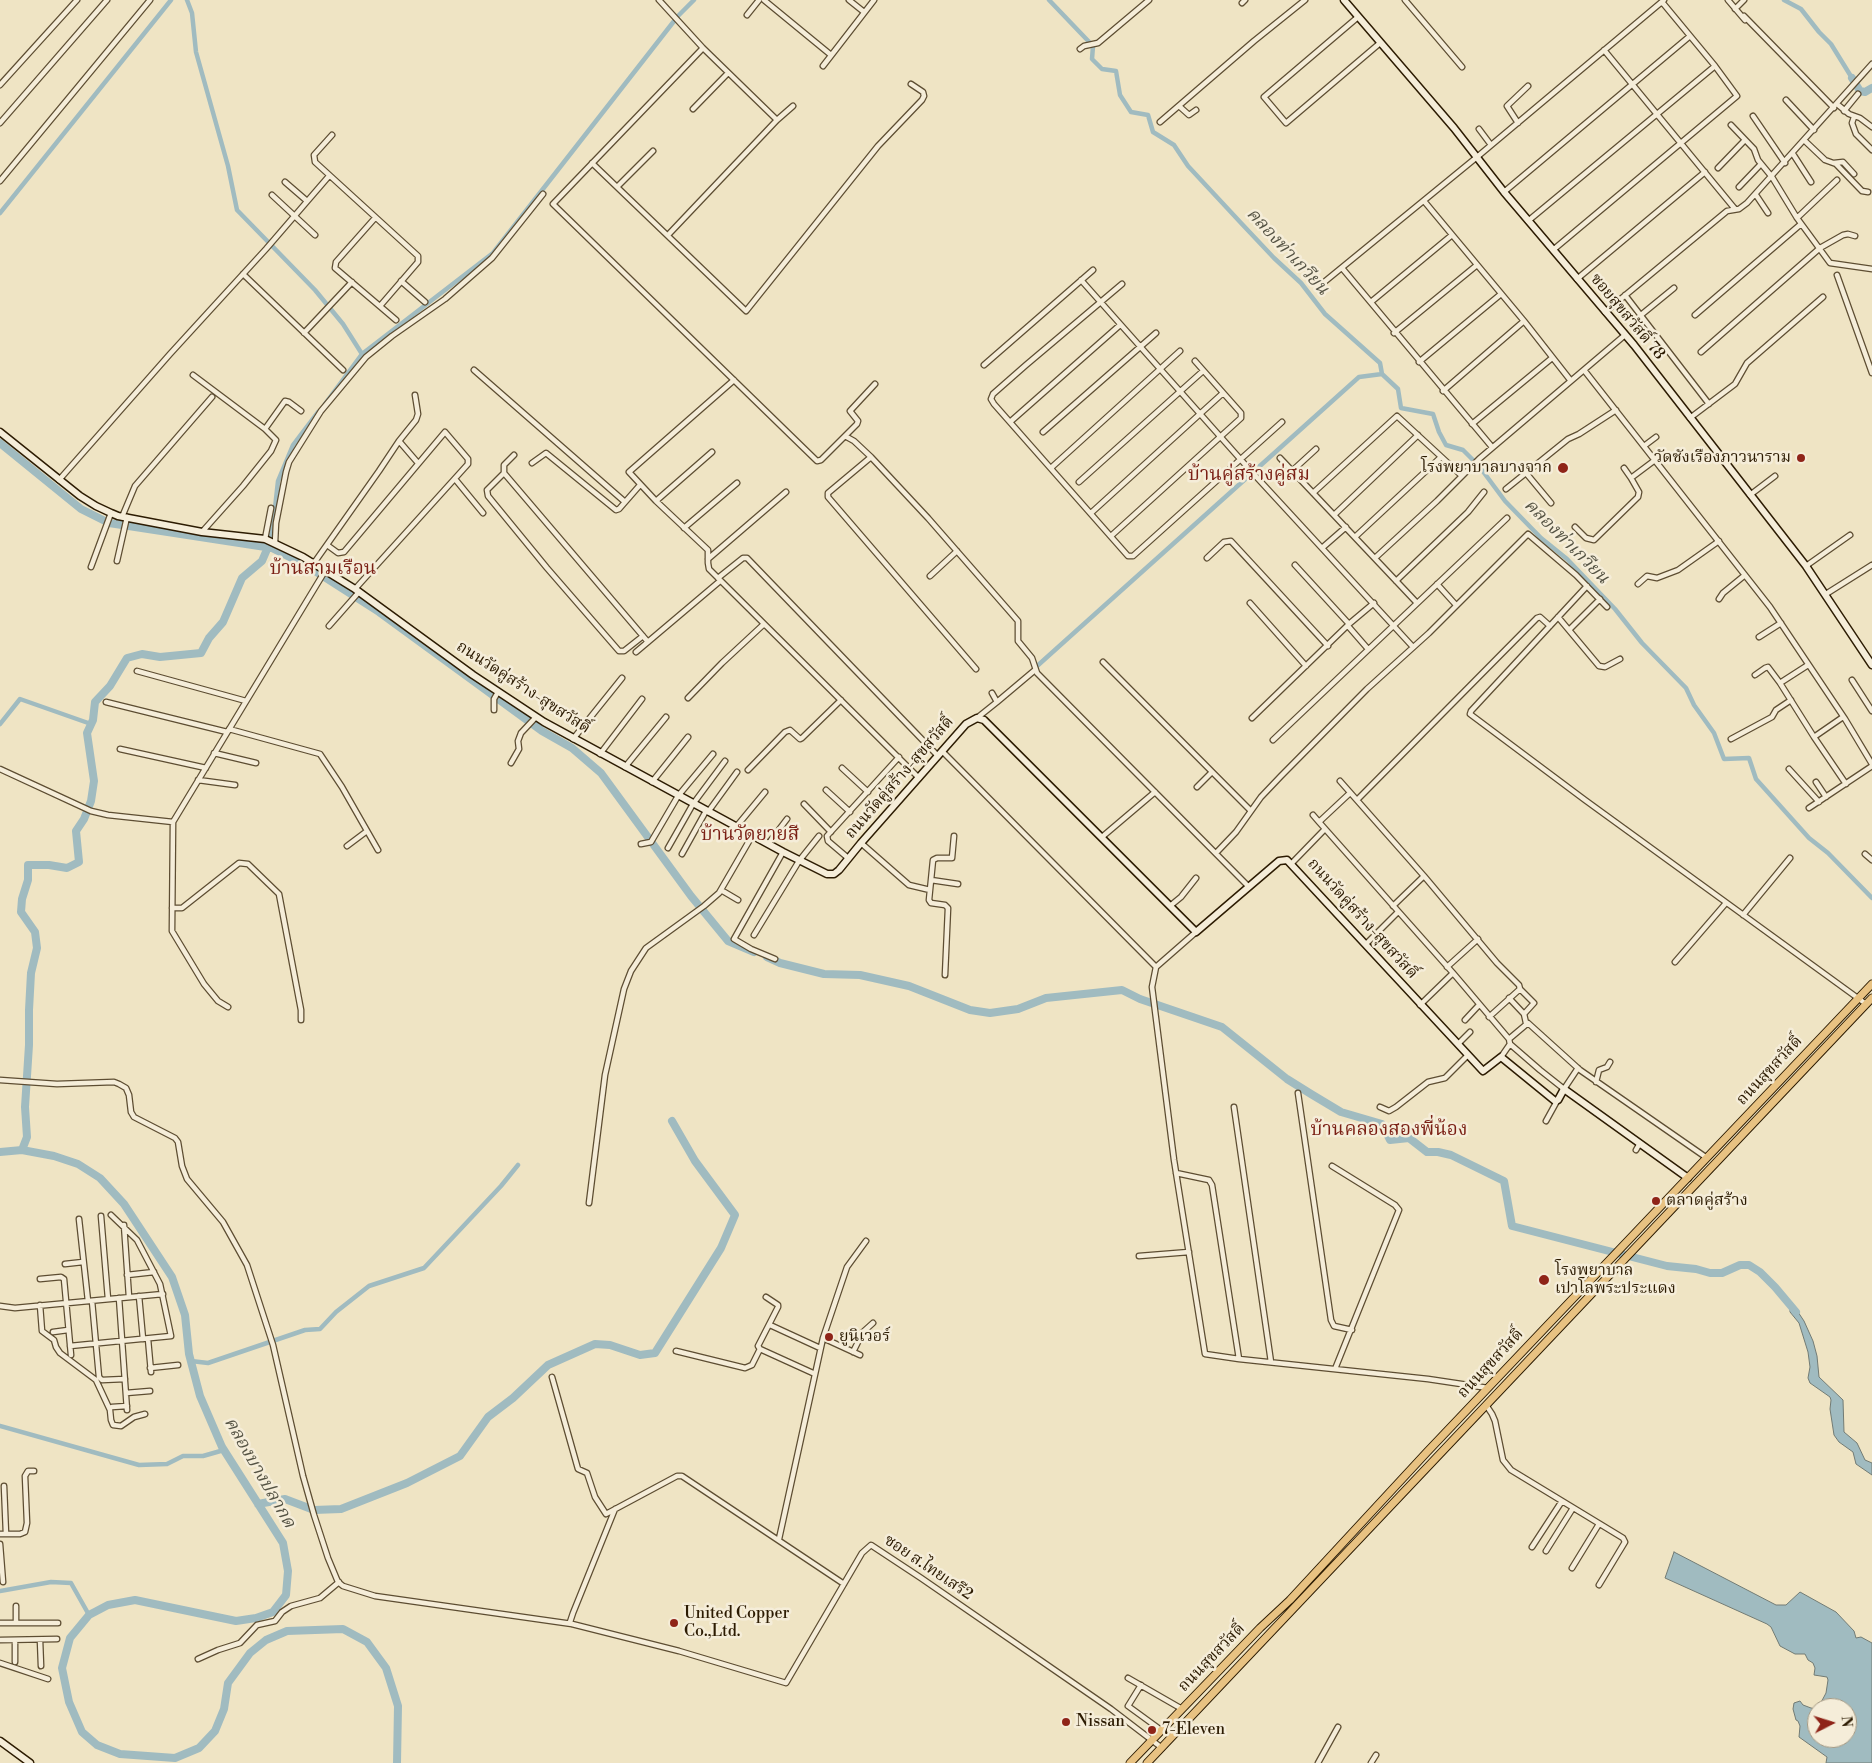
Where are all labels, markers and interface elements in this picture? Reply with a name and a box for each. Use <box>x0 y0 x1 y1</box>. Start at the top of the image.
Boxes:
water label: คลองท่าเกวียน <box>1241 204 1333 300</box>
street label: ซอยสุขสวัสดิ์ 78 <box>1585 270 1669 364</box>
place label: วัดชังเรืองภาวนาราม <box>1654 448 1791 468</box>
marker: วัดชังเรืองภาวนาราม <box>1795 452 1807 464</box>
place label: โรงพยาบาลบางจาก <box>1421 458 1552 478</box>
marker: โรงพยาบาลบางจาก <box>1556 461 1570 475</box>
district label: บ้านคู่สร้างคู่สม <box>1188 464 1310 486</box>
water label: คลองท่าเกวียน <box>1519 495 1613 589</box>
district label: บ้านสามเรือน <box>270 558 376 580</box>
street label: ถนนวัดคู่สร้าง-สุขสวัสดิ์ <box>452 638 594 738</box>
street label: ถนนวัดคู่สร้าง-สุขสวัสดิ์ <box>842 713 958 843</box>
district label: บ้านวัดยายสี <box>701 824 799 846</box>
street label: ถนนวัดคู่สร้าง-สุขสวัสดิ์ <box>1303 855 1421 983</box>
street label: ถนนสุขสวัสดิ์ <box>1733 1032 1807 1110</box>
district label: บ้านคลองสองพี่น้อง <box>1311 1119 1467 1141</box>
place label: ตลาดคู่สร้าง <box>1666 1191 1748 1211</box>
marker: ตลาดคู่สร้าง <box>1650 1195 1662 1207</box>
place label: โรงพยาบาล เปาโลพระประแดง <box>1555 1261 1676 1299</box>
marker: โรงพยาบาล เปาโลพระประแดง <box>1537 1273 1551 1287</box>
street label: ถนนสุขสวัสดิ์ <box>1454 1325 1528 1403</box>
place label: ยูนิเวอร์ <box>839 1327 890 1347</box>
marker: ยูนิเวอร์ <box>823 1331 835 1343</box>
water label: คลองบางปลากด <box>219 1414 299 1532</box>
street label: ซอย ส.ไทยเสรี2 <box>880 1531 976 1605</box>
place label: United Copper Co.,Ltd. <box>684 1604 790 1642</box>
marker: United Copper Co.,Ltd. <box>668 1617 680 1629</box>
street label: ถนนสุขสวัสดิ์ <box>1175 1620 1249 1696</box>
north arrow <box>1807 1698 1857 1748</box>
place label: Nissan <box>1076 1712 1125 1732</box>
text: N <box>1836 1715 1855 1728</box>
marker: Nissan <box>1060 1716 1072 1728</box>
place label: 7-Eleven <box>1162 1720 1225 1740</box>
marker: 7-Eleven <box>1146 1724 1158 1736</box>

